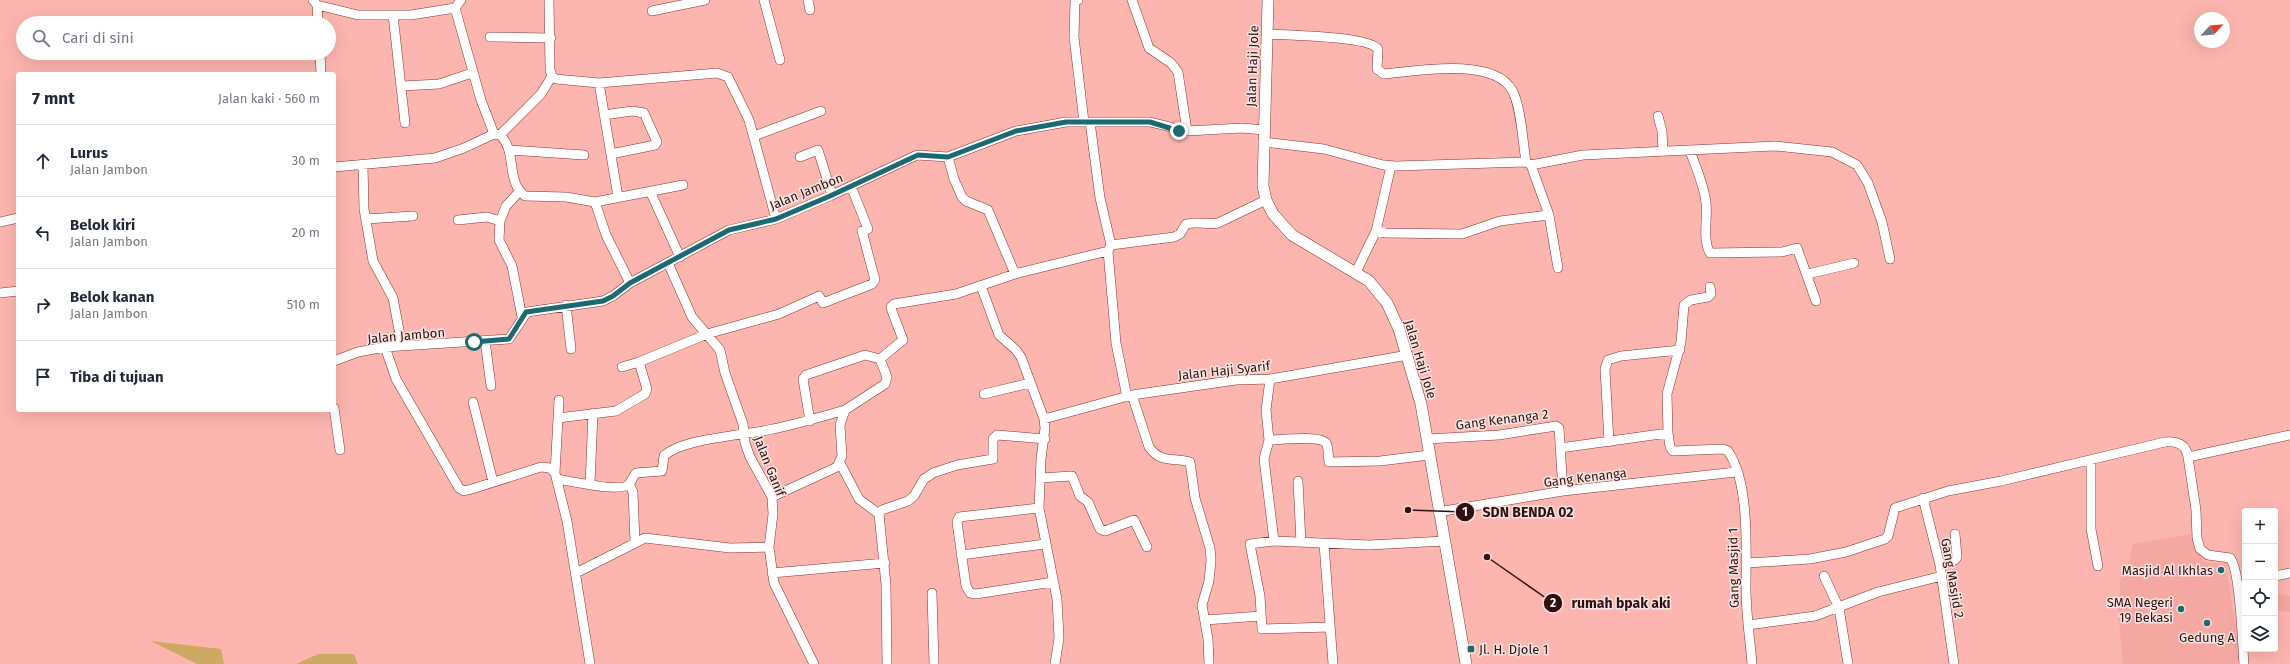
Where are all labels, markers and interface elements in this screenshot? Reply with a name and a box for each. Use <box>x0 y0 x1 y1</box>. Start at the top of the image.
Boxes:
north arrow <box>2194 12 2230 48</box>
search box <box>16 16 336 60</box>
street label: Jalan Haji Jole <box>1244 25 1261 107</box>
icon: search <box>30 27 52 49</box>
text: Cari di sini <box>62 29 134 47</box>
text: 7 mnt <box>32 88 75 109</box>
text: Jalan kaki · 560 m <box>218 91 320 106</box>
route end <box>1170 122 1188 140</box>
text: Lurus <box>70 144 108 162</box>
icon: ahead <box>32 150 54 172</box>
text: 30 m <box>292 153 320 168</box>
text: Jalan Jambon <box>70 162 148 177</box>
street label: Jalan Jambon <box>767 170 845 213</box>
text: Belok kiri <box>70 216 135 234</box>
icon: left <box>32 222 54 244</box>
text: 20 m <box>292 225 320 240</box>
text: Jalan Jambon <box>70 234 148 249</box>
text: Belok kanan <box>70 288 154 306</box>
icon: right <box>32 294 54 316</box>
text: 510 m <box>287 297 320 312</box>
text: Jalan Jambon <box>70 306 148 321</box>
street label: Jalan Haji Jole <box>1401 318 1440 400</box>
street label: Jalan Jambon <box>367 325 446 346</box>
route start <box>465 333 483 351</box>
street label: Jalan Haji Syarif <box>1177 358 1273 383</box>
icon: arrive <box>32 366 54 388</box>
text: Tiba di tujuan <box>70 368 164 386</box>
street label: Gang Kenanga 2 <box>1455 406 1549 433</box>
street label: Jalan Ganif <box>751 434 789 500</box>
street label: Gang Kenanga <box>1543 465 1627 490</box>
callout: SDN BENDA 02 <box>1455 499 1582 525</box>
text: SDN BENDA 02 <box>1483 504 1573 521</box>
text: 1 <box>1462 505 1468 519</box>
map controls <box>2242 508 2278 652</box>
button: + <box>2242 508 2278 544</box>
street label: Gang Masjid 1 <box>1725 528 1742 608</box>
street label: Gang Masjid 2 <box>1938 537 1967 619</box>
button: − <box>2242 544 2278 580</box>
place label: Masjid Al Ikhlas <box>2122 563 2213 578</box>
marker: Masjid Al Ikhlas <box>2216 565 2226 575</box>
button: locate <box>2242 580 2278 616</box>
callout: rumah bpak aki <box>1543 590 1678 616</box>
text: rumah bpak aki <box>1571 595 1671 612</box>
place label: SMA Negeri 19 Bekasi <box>2107 595 2173 625</box>
text: 2 <box>1550 596 1556 610</box>
marker: SMA Negeri 19 Bekasi <box>2176 604 2186 614</box>
button: layers <box>2242 616 2278 652</box>
marker: Gedung A <box>2202 618 2212 628</box>
place label: Gedung A <box>2179 630 2235 645</box>
place label: Jl. H. Djole 1 <box>1479 642 1548 657</box>
marker: Jl. H. Djole 1 <box>1466 644 1476 654</box>

